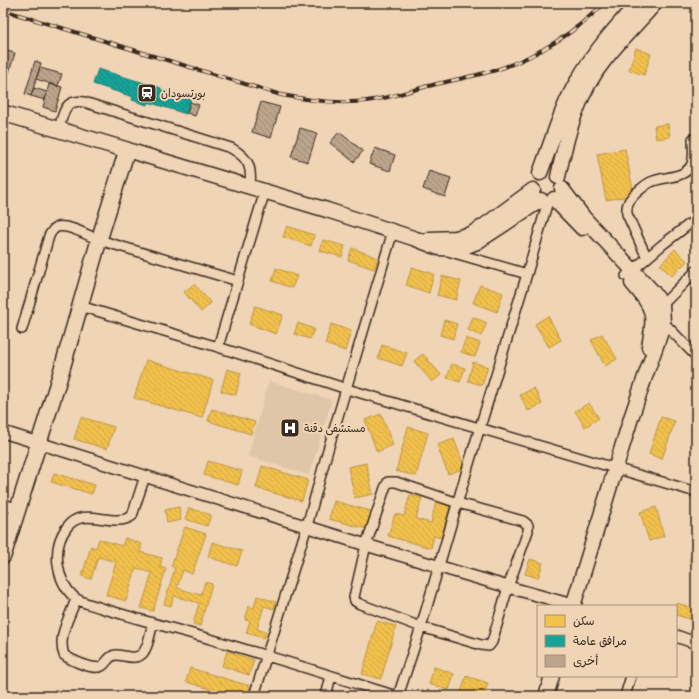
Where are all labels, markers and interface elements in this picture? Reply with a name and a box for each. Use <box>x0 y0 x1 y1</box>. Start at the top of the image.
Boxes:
station icon: بورتسودان <box>136 82 158 104</box>
place label: بورتسودان <box>161 87 206 101</box>
hospital icon: مستشفى دقنة <box>279 417 301 439</box>
place label: مستشفى دقنة <box>304 422 366 436</box>
legend <box>537 605 677 677</box>
text: سكن <box>573 614 595 629</box>
text: مرافق عامة <box>573 634 627 649</box>
text: أخرى <box>573 654 598 669</box>

